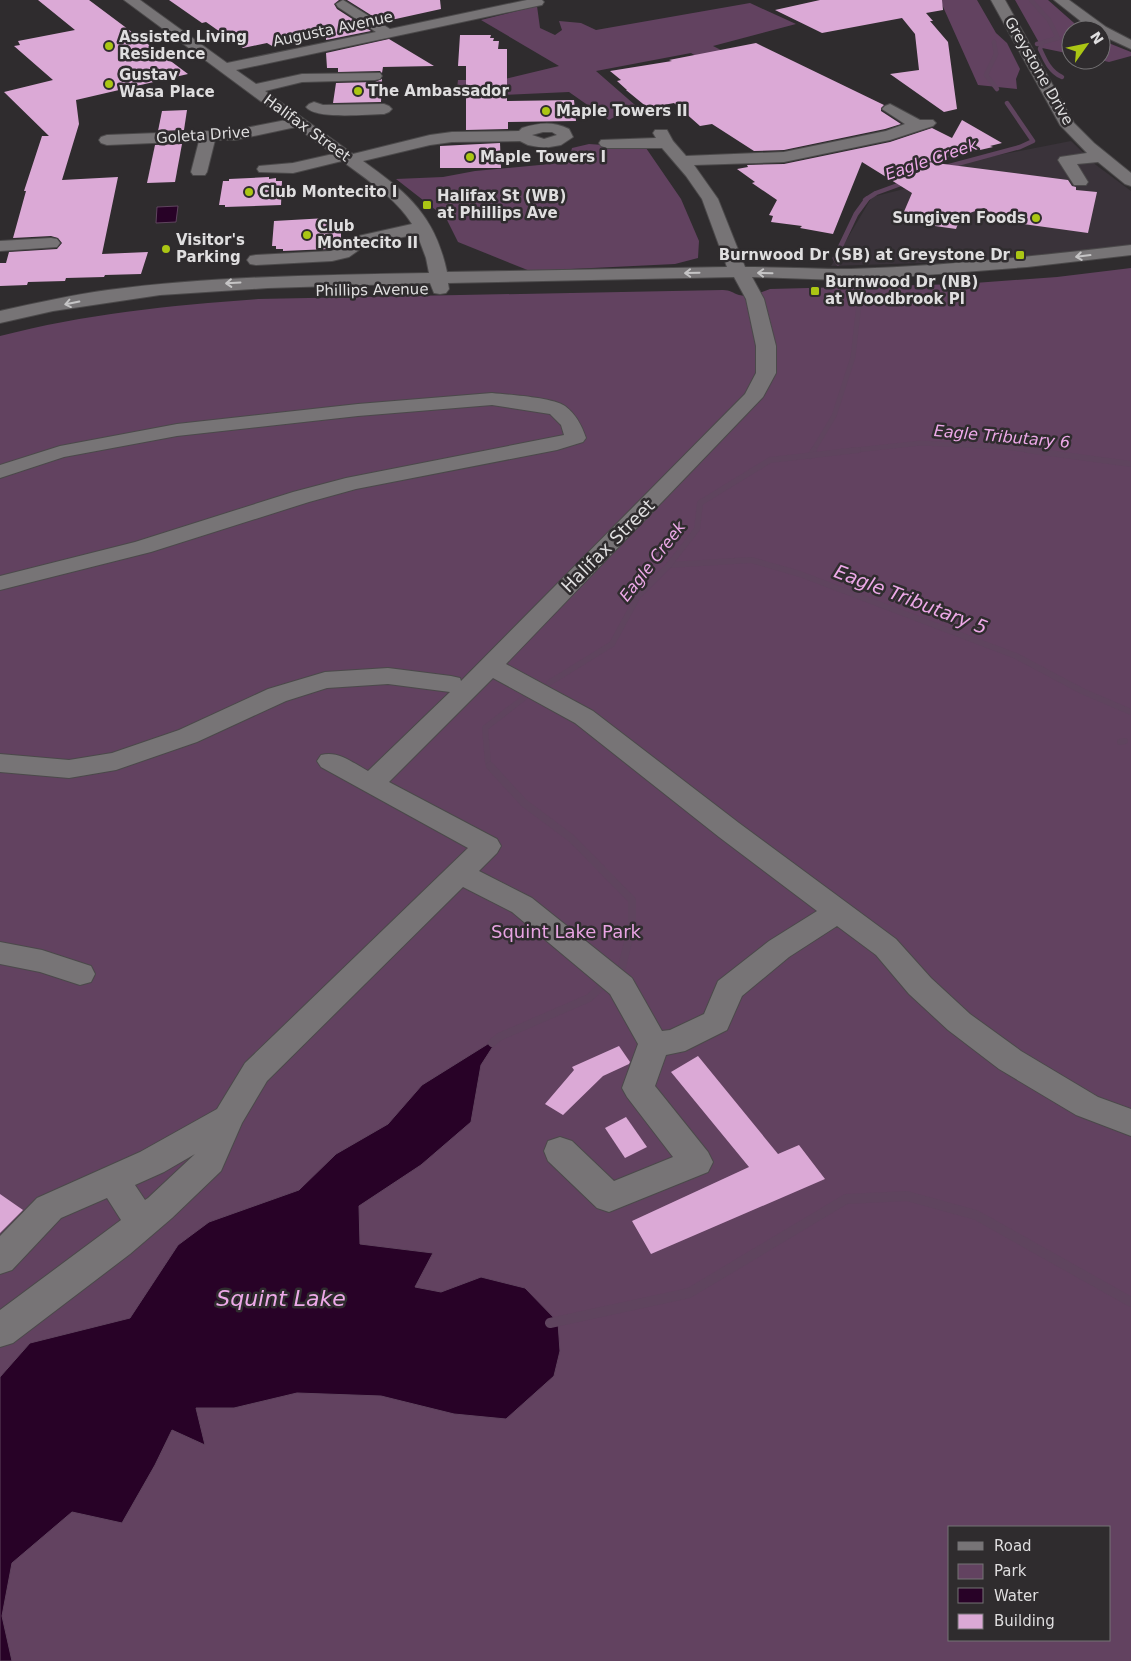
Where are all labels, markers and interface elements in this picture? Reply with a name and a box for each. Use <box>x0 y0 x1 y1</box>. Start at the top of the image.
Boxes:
street label: Augusta Avenue <box>271 7 395 51</box>
street label: Greystone Drive <box>1001 14 1077 128</box>
north arrow <box>1061 20 1111 70</box>
place label: Assisted Living Residence <box>119 28 247 63</box>
text: N <box>1087 29 1107 47</box>
marker: Assisted Living Residence <box>103 40 115 52</box>
place label: Gustav Wasa Place <box>119 66 215 101</box>
marker: Gustav Wasa Place <box>103 78 115 90</box>
place label: The Ambassador <box>368 82 509 100</box>
marker: The Ambassador <box>352 85 364 97</box>
street label: Halifax Street <box>260 91 354 165</box>
place label: Maple Towers II <box>556 102 688 120</box>
marker: Maple Towers II <box>540 105 552 117</box>
street label: Goleta Drive <box>155 123 251 147</box>
water label: Eagle Creek <box>883 135 980 184</box>
place label: Maple Towers I <box>480 148 606 166</box>
marker: Maple Towers I <box>464 151 476 163</box>
place label: Club Montecito I <box>259 183 397 201</box>
marker: Club Montecito I <box>243 186 255 198</box>
place label: Halifax St (WB) at Phillips Ave <box>437 187 566 222</box>
marker: Halifax St (WB) at Phillips Ave <box>421 199 433 211</box>
place label: Sungiven Foods <box>892 209 1026 227</box>
marker: Sungiven Foods <box>1030 212 1042 224</box>
place label: Club Montecito II <box>317 217 418 252</box>
marker: Club Montecito II <box>301 229 313 241</box>
place label: Visitor's Parking <box>176 231 245 266</box>
marker: Visitor's Parking <box>160 243 172 255</box>
place label: Burnwood Dr (SB) at Greystone Dr <box>719 246 1011 264</box>
marker: Burnwood Dr (SB) at Greystone Dr <box>1014 249 1026 261</box>
one-way arrow <box>1075 251 1091 261</box>
one-way arrow <box>685 268 701 278</box>
one-way arrow <box>757 268 774 278</box>
place label: Burnwood Dr (NB) at Woodbrook Pl <box>825 273 978 308</box>
one-way arrow <box>226 278 242 287</box>
street label: Phillips Avenue <box>315 280 429 300</box>
marker: Burnwood Dr (NB) at Woodbrook Pl <box>809 285 821 297</box>
one-way arrow <box>64 298 80 308</box>
water label: Eagle Tributary 6 <box>933 421 1071 452</box>
street label: Halifax Street <box>557 495 659 597</box>
water label: Eagle Creek <box>615 517 690 605</box>
water label: Eagle Tributary 5 <box>831 560 991 638</box>
park label: Squint Lake Park <box>491 921 642 942</box>
water label: Squint Lake <box>216 1286 346 1311</box>
legend <box>948 1526 1111 1641</box>
text: Road <box>994 1537 1032 1555</box>
text: Park <box>994 1562 1027 1580</box>
text: Water <box>994 1587 1039 1605</box>
text: Building <box>994 1612 1055 1630</box>

